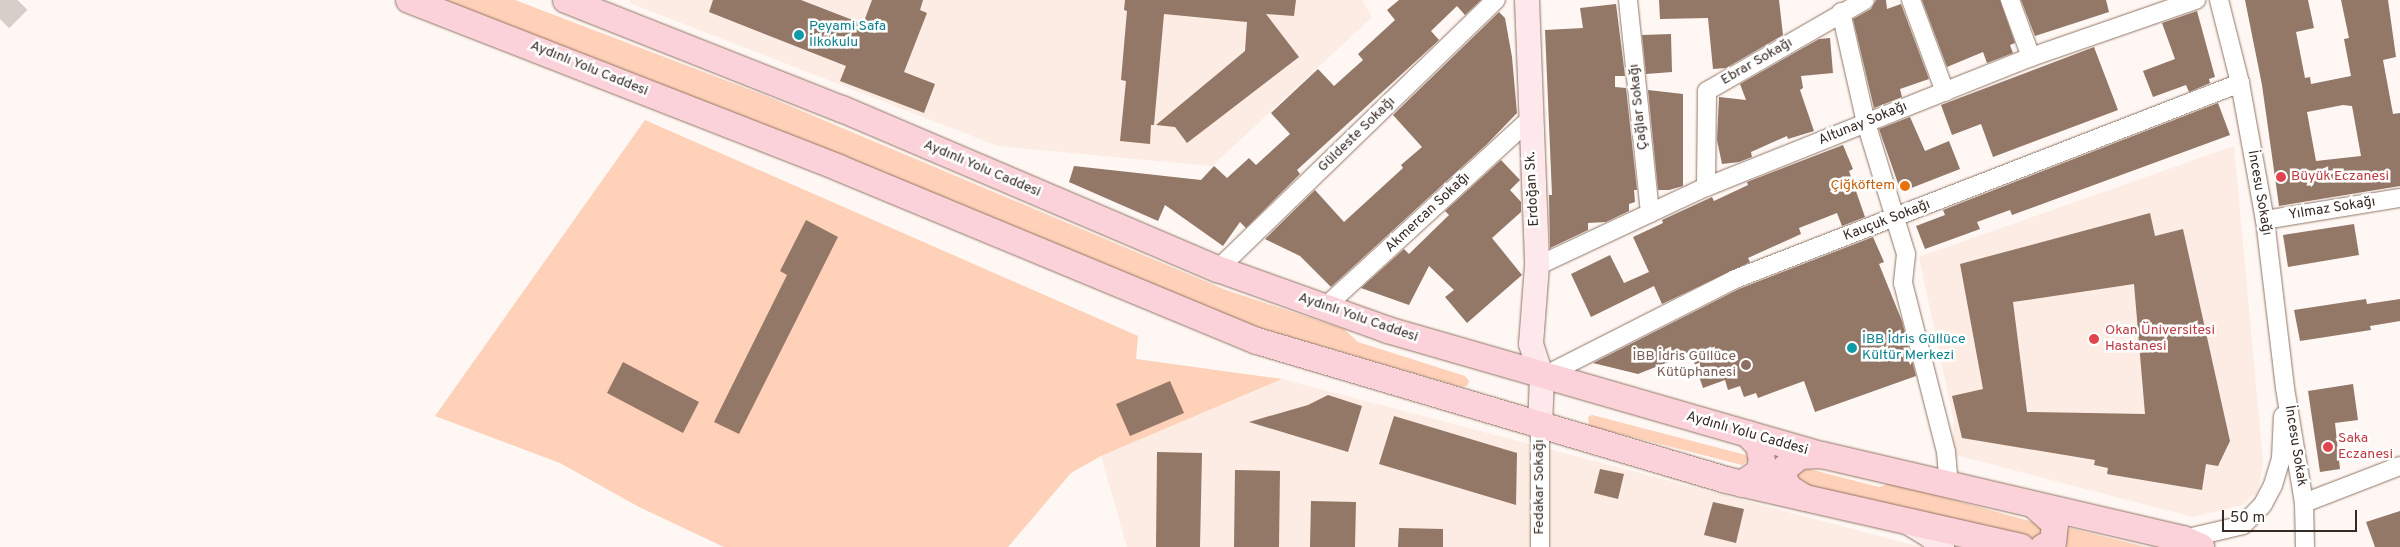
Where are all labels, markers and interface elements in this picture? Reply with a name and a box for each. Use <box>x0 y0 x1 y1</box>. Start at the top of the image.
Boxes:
place label: Peyami Safa İlkokulu <box>809 19 886 52</box>
marker: Peyami Safa İlkokulu <box>793 29 805 41</box>
street label: Ebrar Sokağı <box>1718 35 1796 89</box>
street label: Aydınlı Yolu Caddesi <box>527 38 651 100</box>
street label: Çağlar Sokağı <box>1626 63 1652 151</box>
street label: Güldeste Sokağı <box>1315 94 1399 176</box>
street label: Altunay Sokağı <box>1816 99 1910 149</box>
street label: Aydınlı Yolu Caddesi <box>921 137 1043 201</box>
street label: İncesu Sokağı <box>2243 149 2275 237</box>
street label: Erdoğan Sk. <box>1523 151 1543 227</box>
street label: Akmercan Sokağı <box>1382 169 1474 257</box>
place label: Büyük Eczanesi <box>2291 169 2389 185</box>
marker: Büyük Eczanesi <box>2275 171 2287 183</box>
place label: Çiğköftem <box>1830 178 1895 194</box>
marker: Çiğköftem <box>1899 180 1911 192</box>
street label: Yılmaz Sokağı <box>2287 194 2377 224</box>
street label: Kauçuk Sokağı <box>1841 197 1933 245</box>
street label: Aydınlı Yolu Caddesi <box>1296 290 1420 346</box>
place label: Okan Üniversitesi Hastanesi <box>2105 323 2215 356</box>
place label: İBB İdris Güllüce Kültür Merkezi <box>1862 332 1966 364</box>
marker: Okan Üniversitesi Hastanesi <box>2087 332 2101 346</box>
marker: İBB İdris Güllüce Kültür Merkezi <box>1846 342 1858 354</box>
place label: İBB İdris Güllüce Kütüphanesi <box>1632 349 1736 382</box>
marker: İBB İdris Güllüce Kütüphanesi <box>1740 359 1752 371</box>
street label: İncesu Sokak <box>2280 404 2310 488</box>
street label: Aydınlı Yolu Caddesi <box>1684 409 1810 459</box>
place label: Saka Eczanesi <box>2338 431 2393 464</box>
street label: Fedakar Sokağı <box>1532 439 1548 535</box>
marker: Saka Eczanesi <box>2322 441 2334 453</box>
scale bar <box>2225 500 2360 532</box>
text: 50 m <box>2230 509 2265 528</box>

